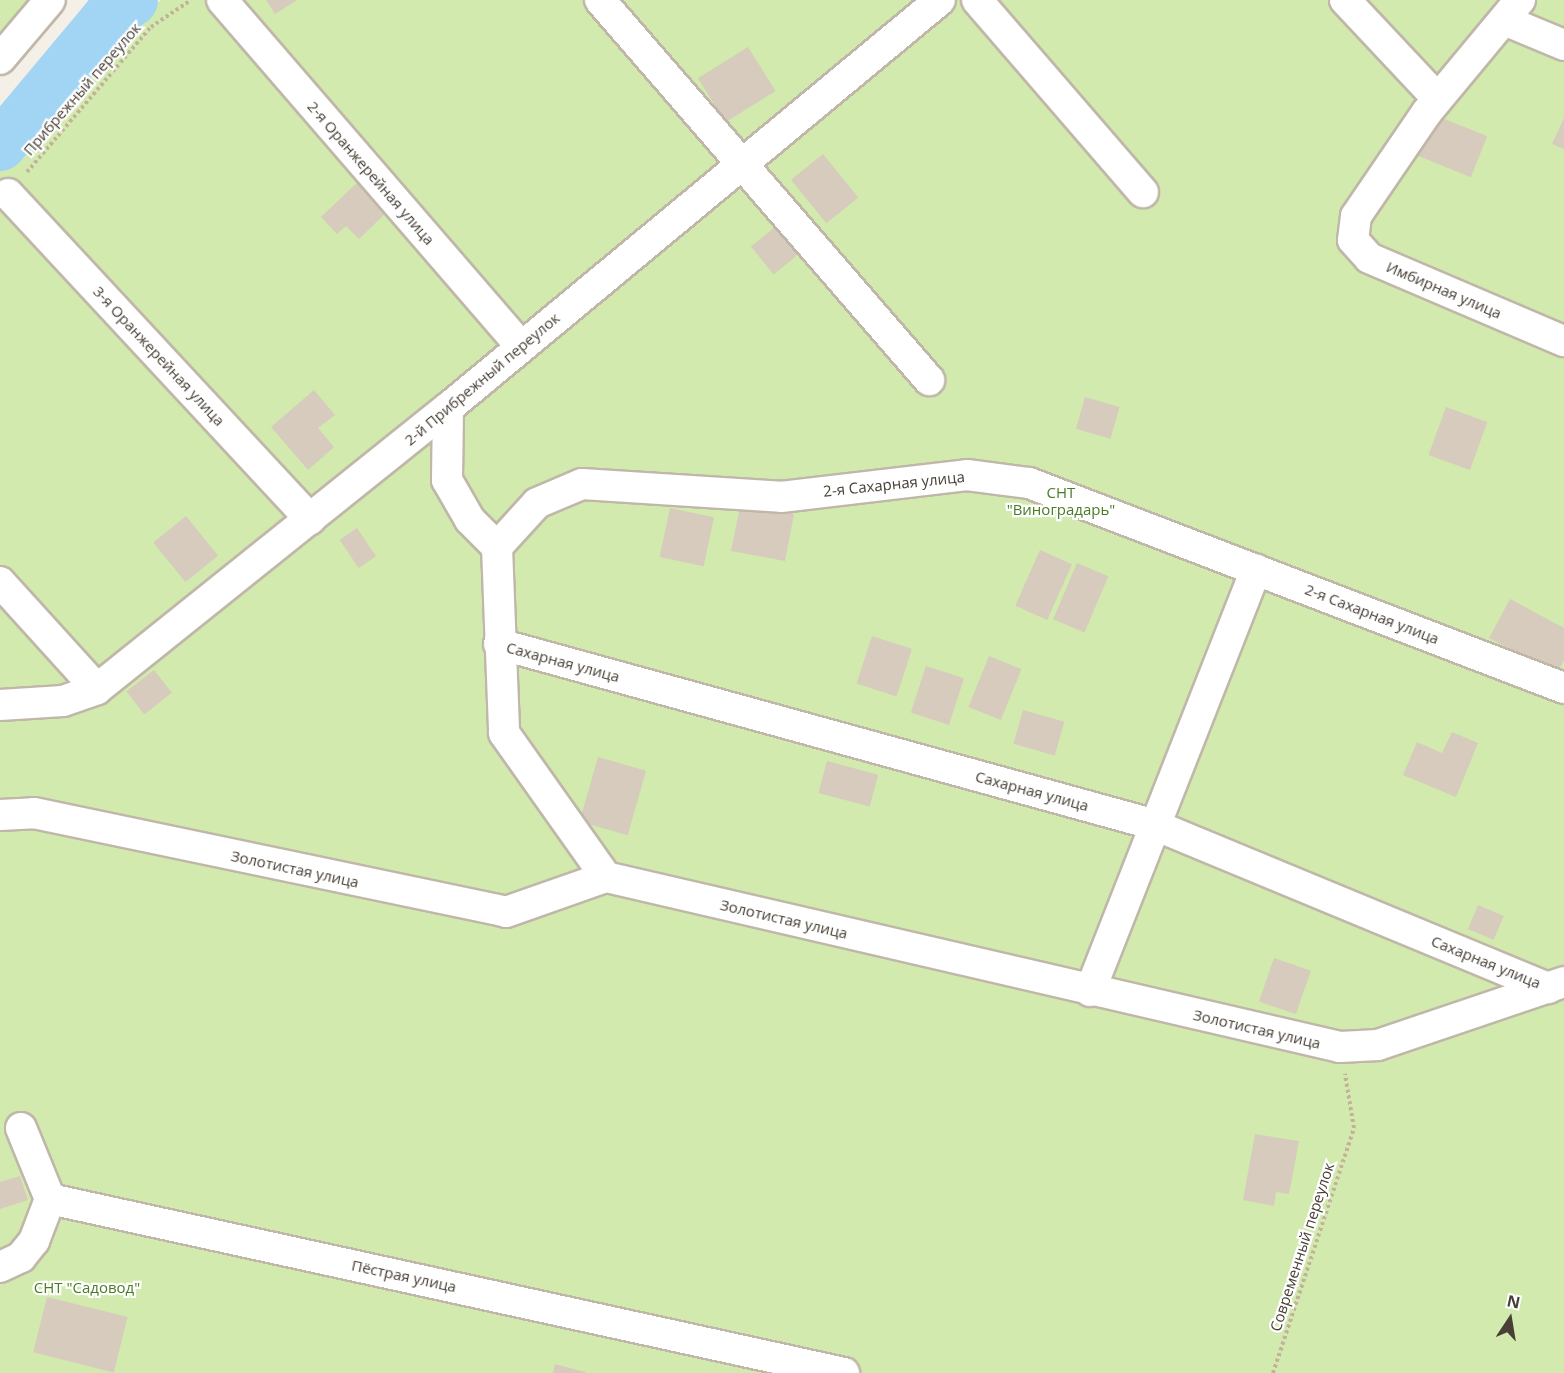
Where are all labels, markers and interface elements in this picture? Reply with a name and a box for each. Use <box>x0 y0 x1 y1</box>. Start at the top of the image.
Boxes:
street label: Прибрежный переулок <box>20 19 144 159</box>
street label: 2-я Оранжерейная улица <box>304 98 438 248</box>
street label: Имбирная улица <box>1384 258 1504 322</box>
street label: 3-я Оранжерейная улица <box>90 282 228 430</box>
street label: 2-й Прибрежный переулок <box>401 309 563 449</box>
street label: 2-я Сахарная улица <box>822 468 966 500</box>
park label: СНТ "Виноградарь" <box>1007 483 1115 518</box>
street label: 2-я Сахарная улица <box>1302 580 1442 648</box>
street label: Сахарная улица <box>504 638 622 686</box>
street label: Сахарная улица <box>973 767 1091 815</box>
street label: Золотистая улица <box>229 847 361 891</box>
street label: Золотистая улица <box>719 896 849 942</box>
street label: Сахарная улица <box>1429 932 1543 992</box>
street label: Золотистая улица <box>1192 1006 1322 1052</box>
street label: Современный переулок <box>1266 1160 1338 1334</box>
street label: Пёстрая улица <box>350 1256 458 1296</box>
park label: СНТ "Садовод" <box>34 1279 140 1297</box>
north arrow <box>1480 1289 1540 1349</box>
text: N <box>1505 1289 1522 1314</box>

